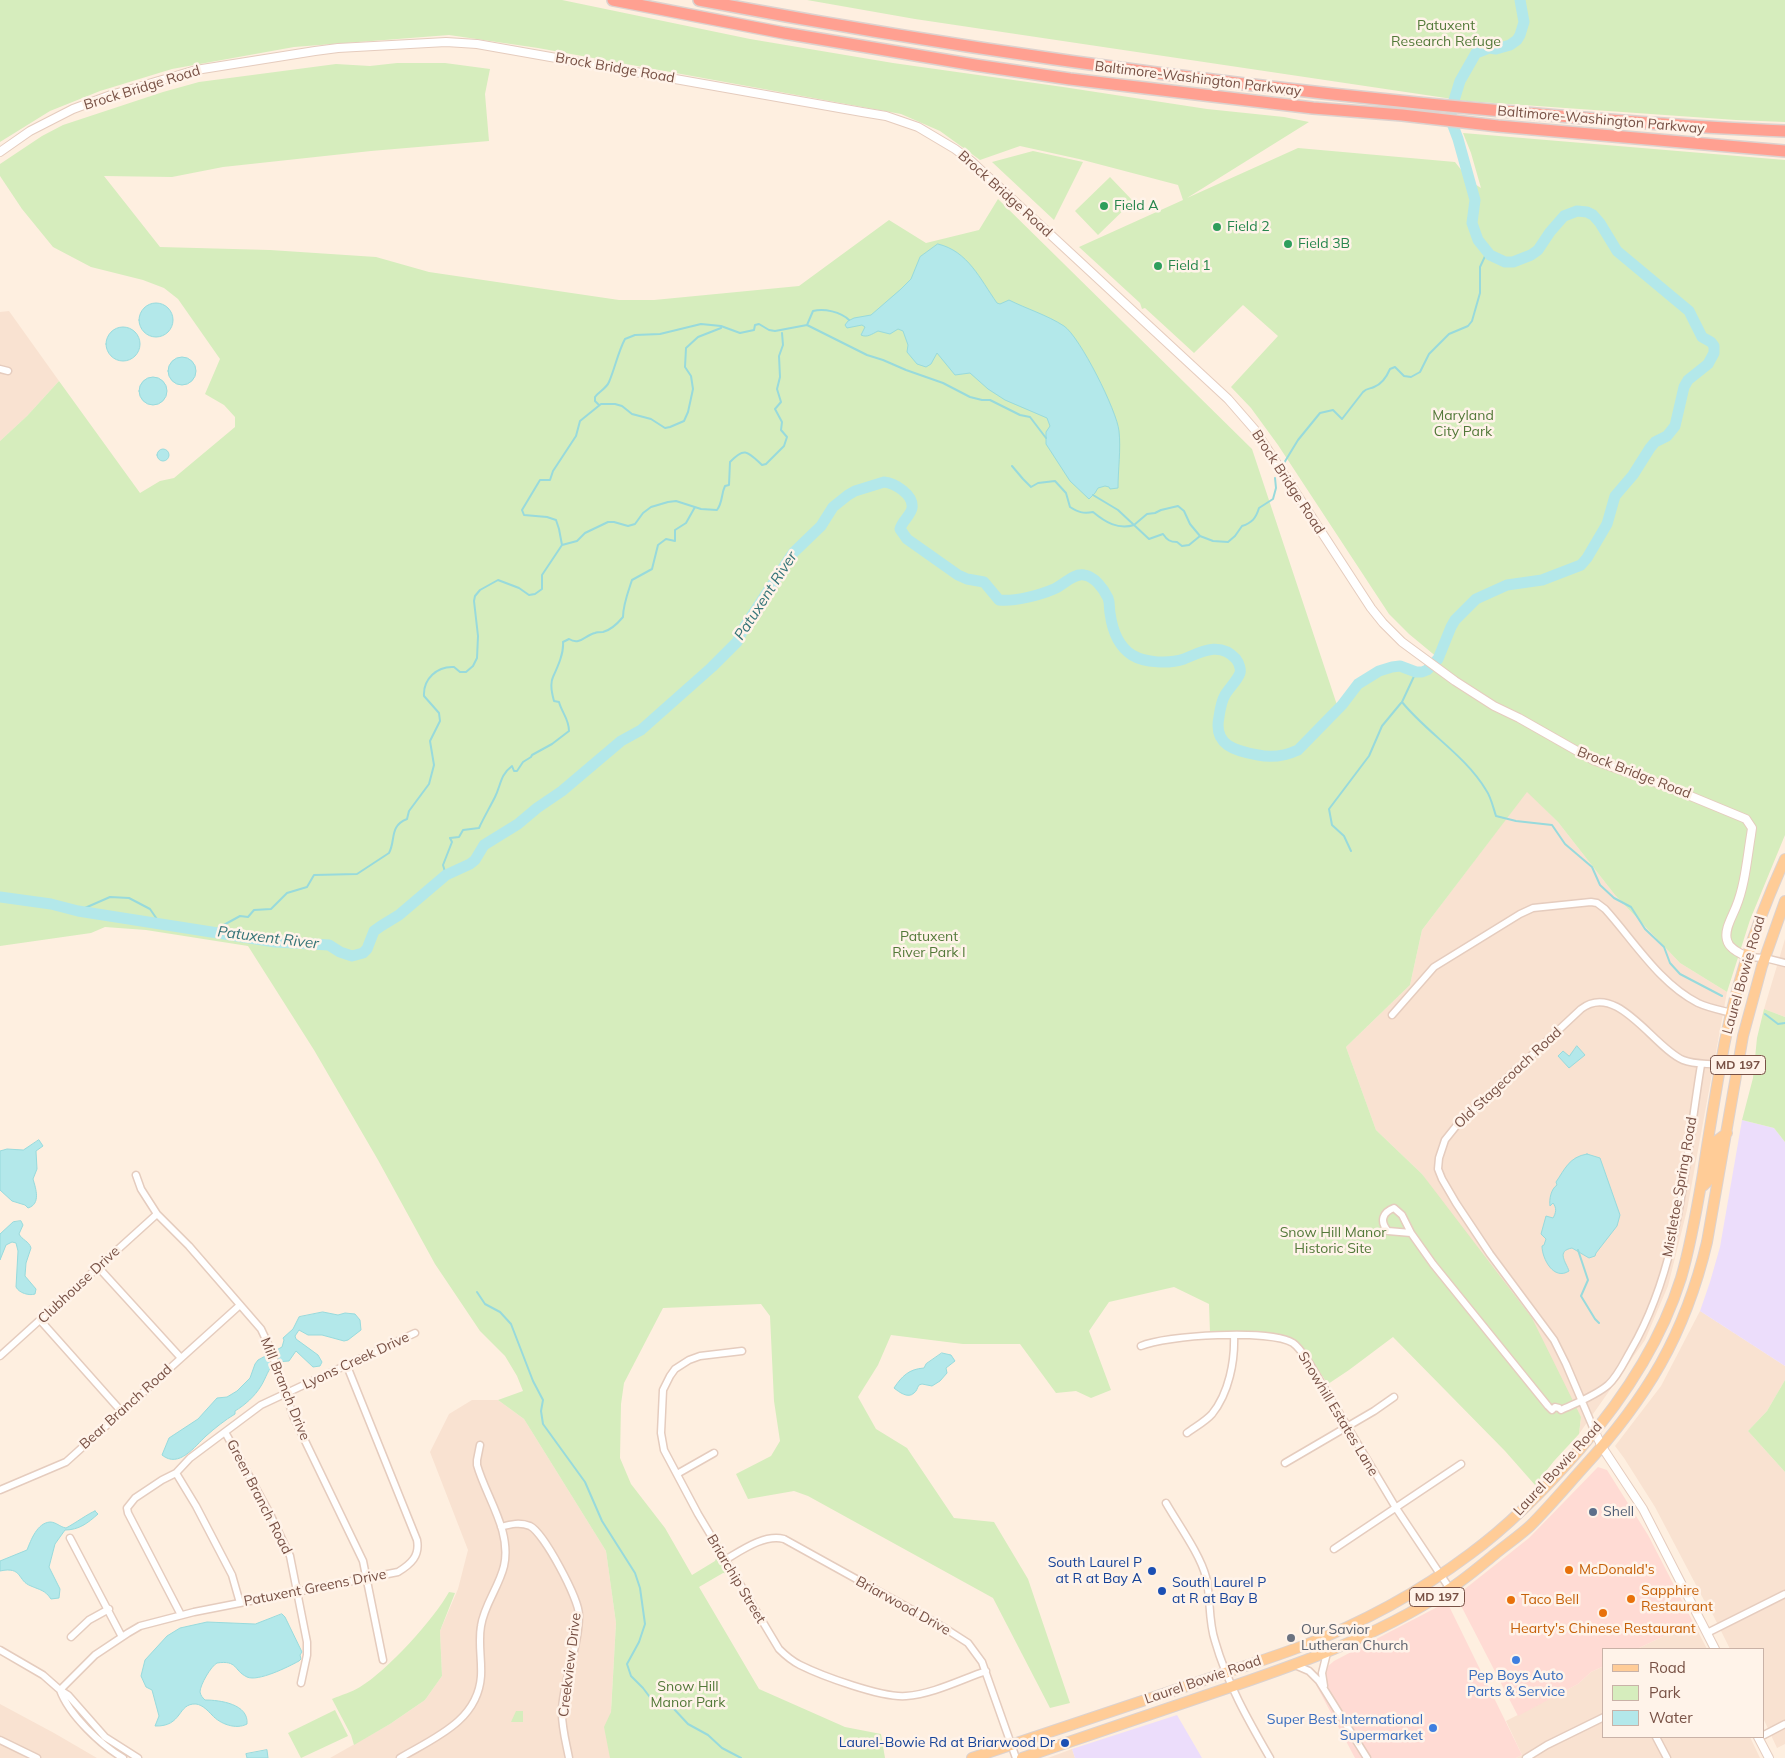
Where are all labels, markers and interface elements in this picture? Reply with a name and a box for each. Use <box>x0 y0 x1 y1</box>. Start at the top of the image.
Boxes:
park label: Patuxent Research Refuge <box>1391 18 1501 50</box>
street label: Brock Bridge Road <box>554 49 676 87</box>
street label: Baltimore-Washington Parkway <box>1094 58 1302 100</box>
street label: Brock Bridge Road <box>82 62 202 114</box>
street label: Baltimore-Washington Parkway <box>1497 103 1705 137</box>
street label: Brock Bridge Road <box>955 147 1055 241</box>
place label: Field A <box>1114 198 1158 214</box>
marker: Field A <box>1098 200 1110 212</box>
place label: Field 2 <box>1227 219 1270 235</box>
marker: Field 2 <box>1211 221 1223 233</box>
place label: Field 3B <box>1298 236 1350 252</box>
marker: Field 3B <box>1282 238 1294 250</box>
place label: Field 1 <box>1168 258 1211 274</box>
marker: Field 1 <box>1152 260 1164 272</box>
park label: Maryland City Park <box>1432 408 1494 441</box>
street label: Brock Bridge Road <box>1248 427 1328 537</box>
water label: Patuxent River <box>731 548 801 644</box>
street label: Brock Bridge Road <box>1575 744 1693 802</box>
street label: Laurel Bowie Road <box>1719 914 1769 1036</box>
water label: Patuxent River <box>216 923 320 953</box>
park label: Patuxent River Park I <box>892 929 966 962</box>
street label: Old Stagecoach Road <box>1451 1024 1565 1132</box>
road number: MD 197 <box>1710 1056 1766 1074</box>
street label: Mistletoe Spring Road <box>1659 1115 1701 1259</box>
park label: Snow Hill Manor Historic Site <box>1280 1225 1386 1258</box>
street label: Clubhouse Drive <box>35 1243 123 1327</box>
street label: Lyons Creek Drive <box>300 1329 412 1393</box>
street label: Mill Branch Drive <box>257 1335 313 1443</box>
street label: Snowhill Estates Lane <box>1294 1349 1382 1479</box>
street label: Bear Branch Road <box>76 1361 176 1453</box>
street label: Laurel Bowie Road <box>1510 1419 1606 1519</box>
street label: Green Branch Road <box>223 1437 295 1557</box>
place label: Shell <box>1603 1504 1634 1520</box>
marker: Shell <box>1587 1506 1599 1518</box>
street label: Briarchip Street <box>703 1532 769 1626</box>
place label: South Laurel P at R at Bay A <box>1048 1555 1142 1588</box>
place label: McDonald's <box>1579 1562 1655 1578</box>
marker: McDonald's <box>1563 1564 1575 1576</box>
marker: South Laurel P at R at Bay A <box>1146 1565 1158 1577</box>
street label: Patuxent Greens Drive <box>242 1566 388 1610</box>
street label: Briarwood Drive <box>853 1573 953 1639</box>
place label: South Laurel P at R at Bay B <box>1172 1575 1266 1608</box>
place label: Sapphire Restaurant <box>1641 1583 1713 1615</box>
marker: South Laurel P at R at Bay B <box>1156 1585 1168 1597</box>
road number: MD 197 <box>1410 1588 1464 1606</box>
place label: Taco Bell <box>1521 1592 1579 1608</box>
marker: Sapphire Restaurant <box>1625 1593 1637 1605</box>
marker: Taco Bell <box>1505 1594 1517 1606</box>
marker: Hearty's Chinese Restaurant <box>1597 1607 1609 1619</box>
street label: Creekview Drive <box>555 1612 585 1718</box>
place label: Hearty's Chinese Restaurant <box>1510 1621 1696 1637</box>
place label: Our Savior Lutheran Church <box>1301 1622 1409 1654</box>
marker: Our Savior Lutheran Church <box>1285 1632 1297 1644</box>
legend <box>1602 1648 1765 1738</box>
street label: Laurel Bowie Road <box>1142 1652 1264 1708</box>
marker: Pep Boys Auto Parts & Service <box>1510 1654 1522 1666</box>
text: Road <box>1649 1658 1686 1677</box>
place label: Pep Boys Auto Parts & Service <box>1467 1668 1565 1700</box>
park label: Snow Hill Manor Park <box>651 1679 725 1711</box>
text: Park <box>1649 1683 1681 1702</box>
text: Water <box>1649 1708 1693 1727</box>
place label: Super Best International Supermarket <box>1267 1712 1423 1744</box>
marker: Super Best International Supermarket <box>1427 1722 1439 1734</box>
place label: Laurel-Bowie Rd at Briarwood Dr <box>839 1735 1055 1751</box>
marker: Laurel-Bowie Rd at Briarwood Dr <box>1059 1737 1071 1749</box>

